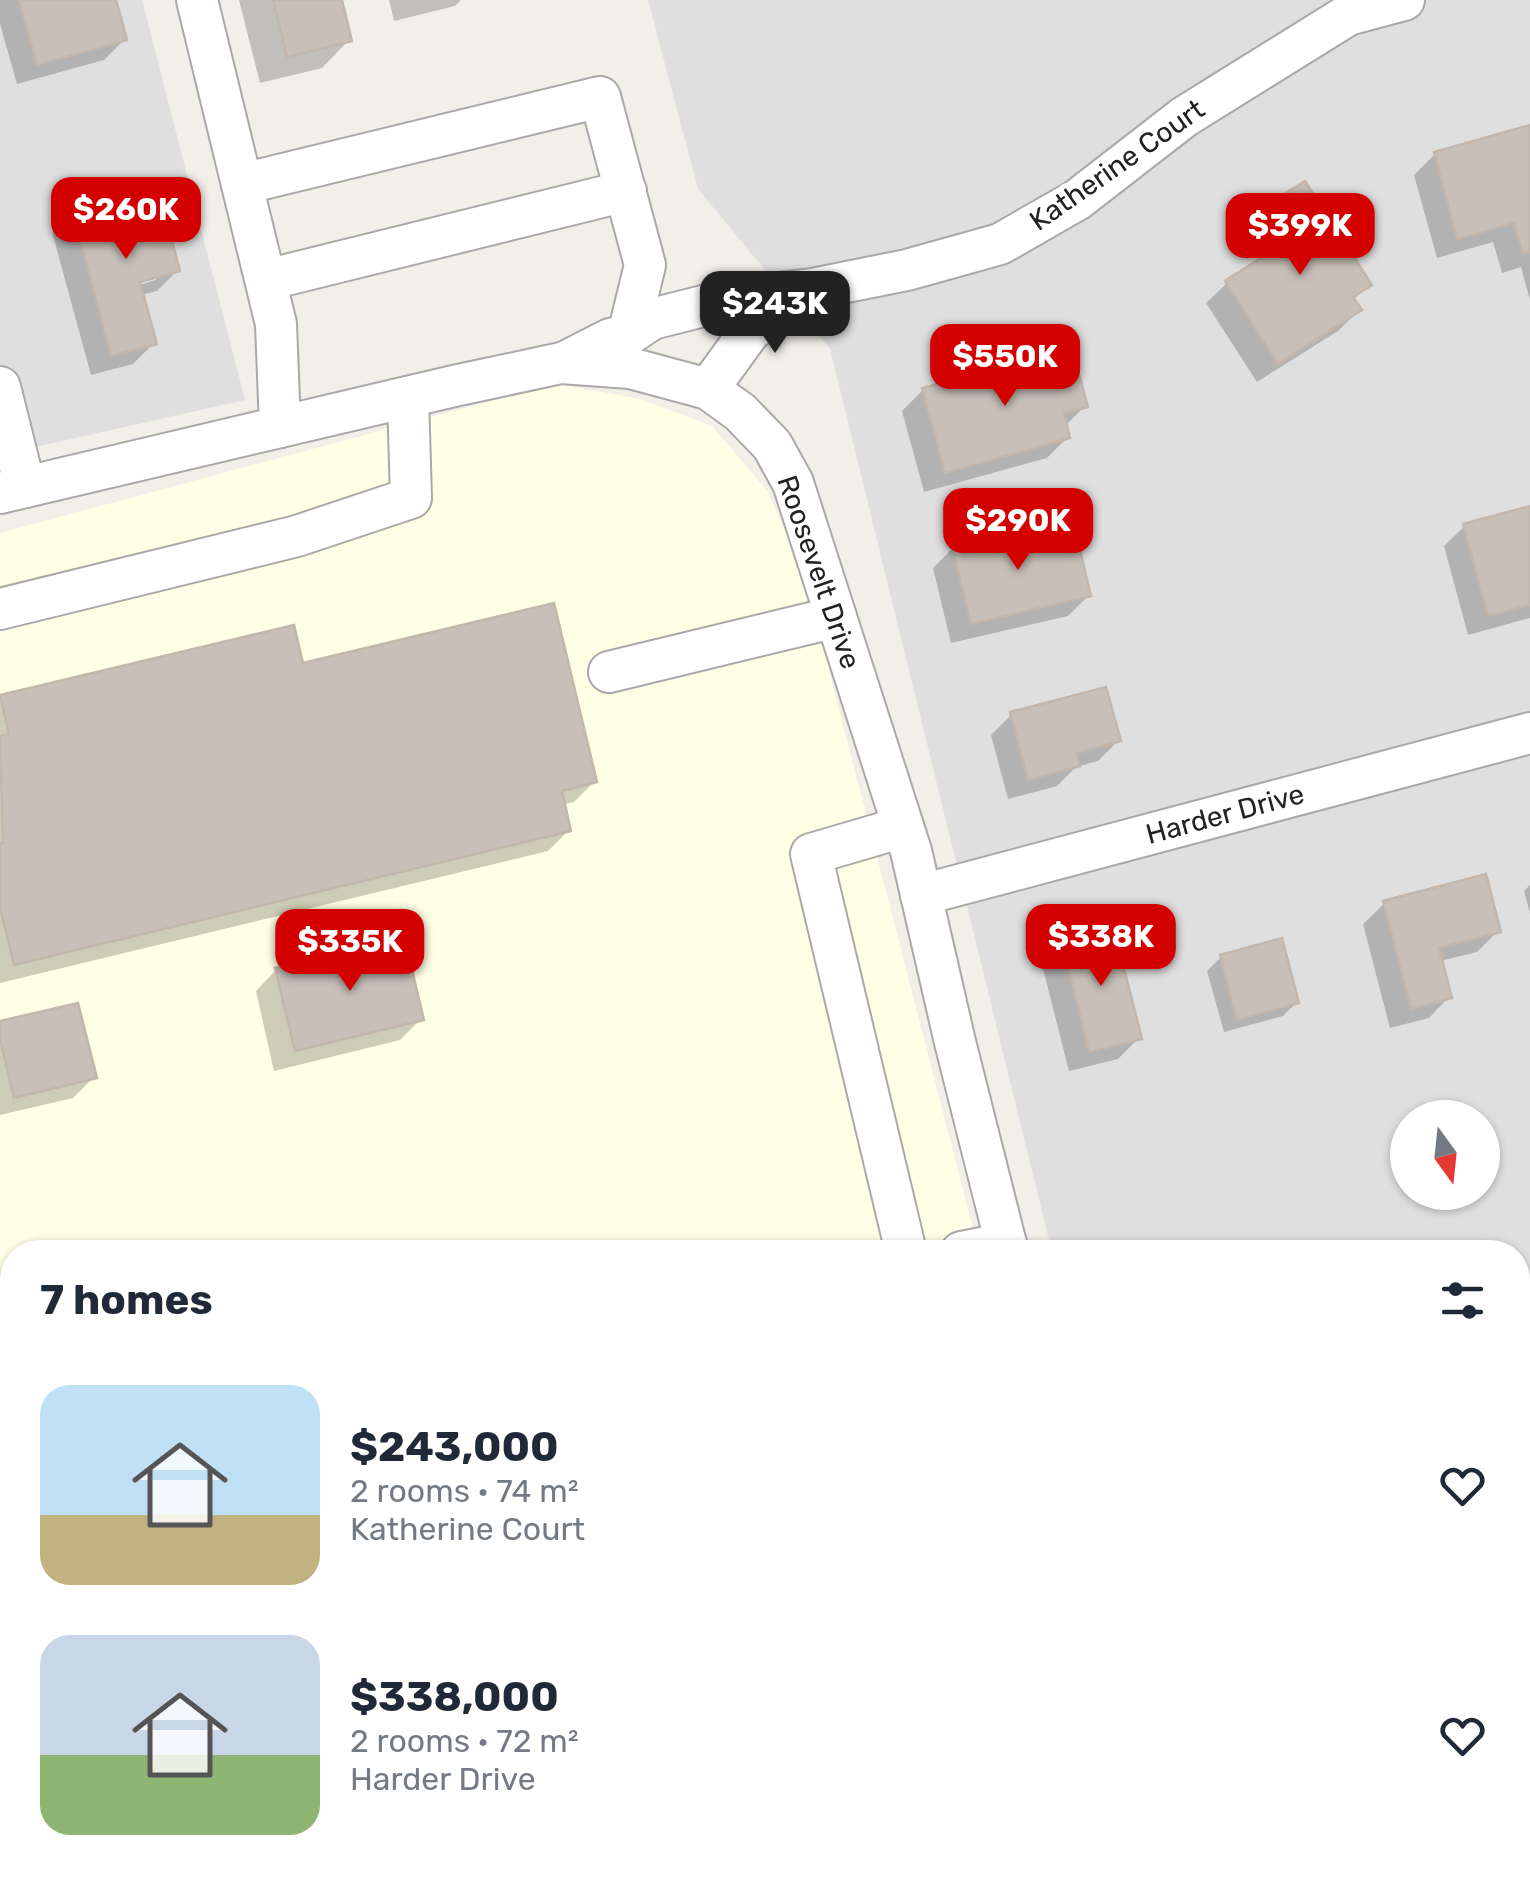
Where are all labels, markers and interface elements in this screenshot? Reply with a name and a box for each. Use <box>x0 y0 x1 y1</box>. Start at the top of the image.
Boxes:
street label: Katherine Court <box>1023 92 1211 238</box>
pin: $260K <box>56 177 196 262</box>
text: $260K <box>73 190 179 228</box>
pin: $399K <box>1230 193 1370 278</box>
text: $399K <box>1248 206 1352 244</box>
pin: $243K <box>705 271 845 356</box>
text: $243K <box>722 284 828 322</box>
pin: $550K <box>935 324 1075 409</box>
text: $550K <box>952 337 1058 375</box>
street label: Roosevelt Drive <box>770 471 868 673</box>
pin: $290K <box>948 488 1088 573</box>
text: $290K <box>965 501 1071 539</box>
street label: Harder Drive <box>1142 777 1308 851</box>
pin: $338K <box>1031 904 1171 989</box>
pin: $335K <box>280 909 420 994</box>
text: $338K <box>1048 917 1154 955</box>
text: $335K <box>297 922 403 960</box>
north arrow <box>1390 1100 1500 1210</box>
map controls <box>1390 1100 1500 1210</box>
icon: filters <box>1435 1273 1490 1328</box>
text: 7 homes <box>40 1275 213 1325</box>
text: $243,000 <box>350 1422 559 1472</box>
icon: home <box>120 1425 240 1545</box>
icon: heart <box>1435 1458 1490 1513</box>
text: 2 rooms · 74 m² <box>350 1472 579 1510</box>
text: Katherine Court <box>350 1510 585 1548</box>
text: $338,000 <box>350 1672 559 1722</box>
icon: home <box>120 1675 240 1795</box>
icon: heart <box>1435 1708 1490 1763</box>
text: 2 rooms · 72 m² <box>350 1722 579 1760</box>
text: Harder Drive <box>350 1760 536 1798</box>

